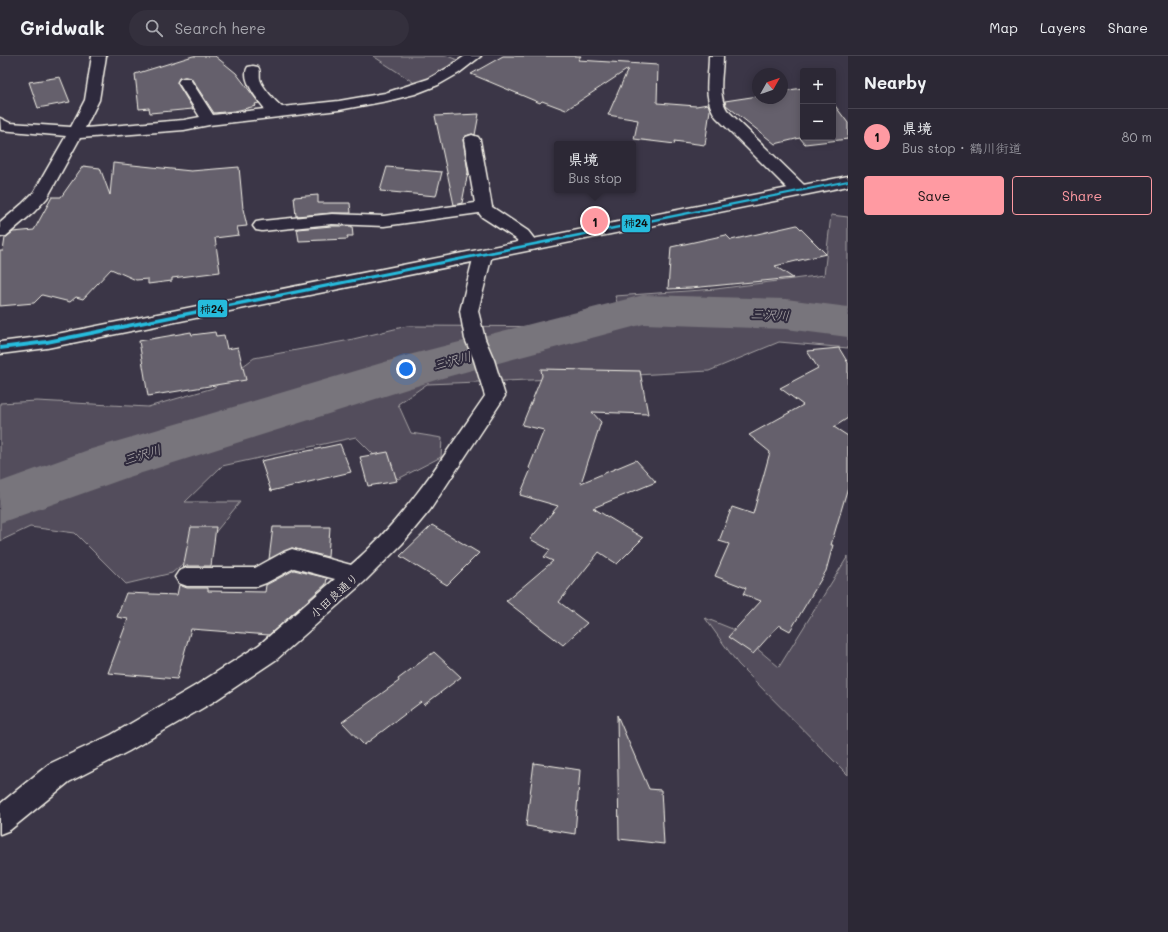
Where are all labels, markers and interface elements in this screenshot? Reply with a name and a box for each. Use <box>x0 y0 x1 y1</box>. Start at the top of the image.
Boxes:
search box <box>129 10 409 46</box>
text: Gridwalk <box>20 15 105 40</box>
icon: search <box>143 17 165 39</box>
text: Search here <box>175 18 266 38</box>
text: Map <box>989 18 1018 37</box>
text: Layers <box>1040 18 1086 37</box>
text: Share <box>1108 18 1148 37</box>
north arrow <box>752 68 788 104</box>
map controls <box>800 68 836 140</box>
button: + <box>800 68 836 104</box>
text: Nearby <box>864 71 926 93</box>
button: − <box>800 104 836 140</box>
text: 県境 <box>902 118 932 138</box>
text: 1 <box>874 128 880 145</box>
text: 80 m <box>1122 128 1152 145</box>
text: Bus stop · 鶴川街道 <box>902 139 1021 156</box>
popup <box>554 141 636 193</box>
text: 県境 <box>568 149 598 169</box>
text: Bus stop <box>568 169 622 186</box>
button: Save <box>864 176 1004 215</box>
button: Share <box>1012 176 1152 215</box>
pin: 1 <box>582 206 608 236</box>
line badge: 柿24 <box>621 214 651 233</box>
text: 柿24 <box>624 215 648 230</box>
line badge: 柿24 <box>197 299 228 318</box>
text: 柿24 <box>200 301 224 316</box>
water label: 三沢川 <box>750 304 790 324</box>
water label: 三沢川 <box>431 347 473 373</box>
your location <box>396 359 416 379</box>
water label: 三沢川 <box>121 440 163 468</box>
street label: 小田良通り <box>306 569 362 621</box>

